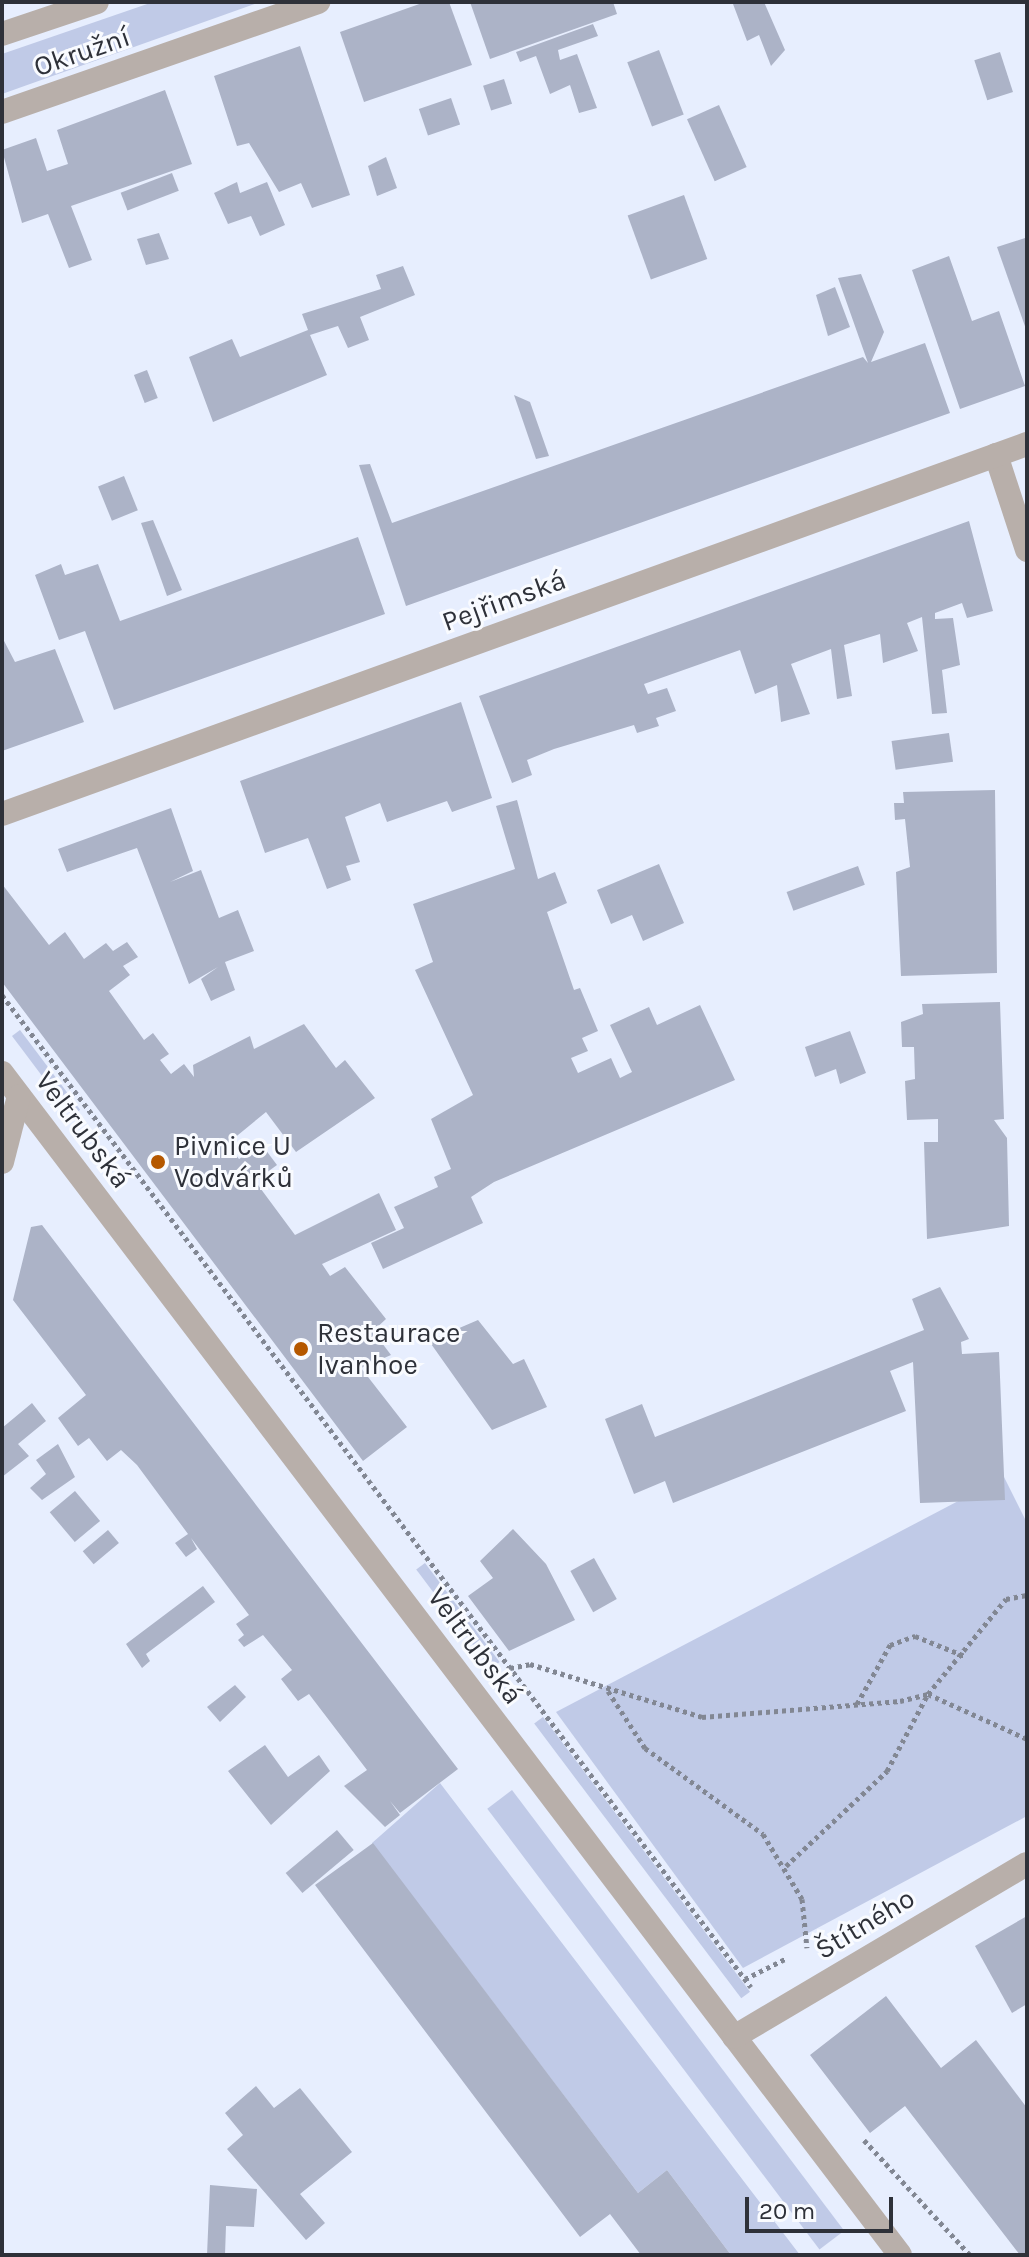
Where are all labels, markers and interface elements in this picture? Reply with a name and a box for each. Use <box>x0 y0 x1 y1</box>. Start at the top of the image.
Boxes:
street label: Okružní <box>30 20 134 84</box>
street label: Pejřimská <box>438 563 570 639</box>
street label: Veltrubská <box>28 1065 138 1195</box>
place label: Pivnice U Vodvárků <box>174 1129 293 1195</box>
marker: Pivnice U Vodvárků <box>149 1153 167 1171</box>
place label: Restaurace Ivanhoe <box>317 1316 460 1382</box>
marker: Restaurace Ivanhoe <box>292 1340 310 1358</box>
street label: Veltrubská <box>420 1581 530 1711</box>
street label: Štítného <box>809 1881 921 1967</box>
scale bar <box>749 2181 897 2231</box>
text: 20 m <box>759 2197 815 2225</box>

